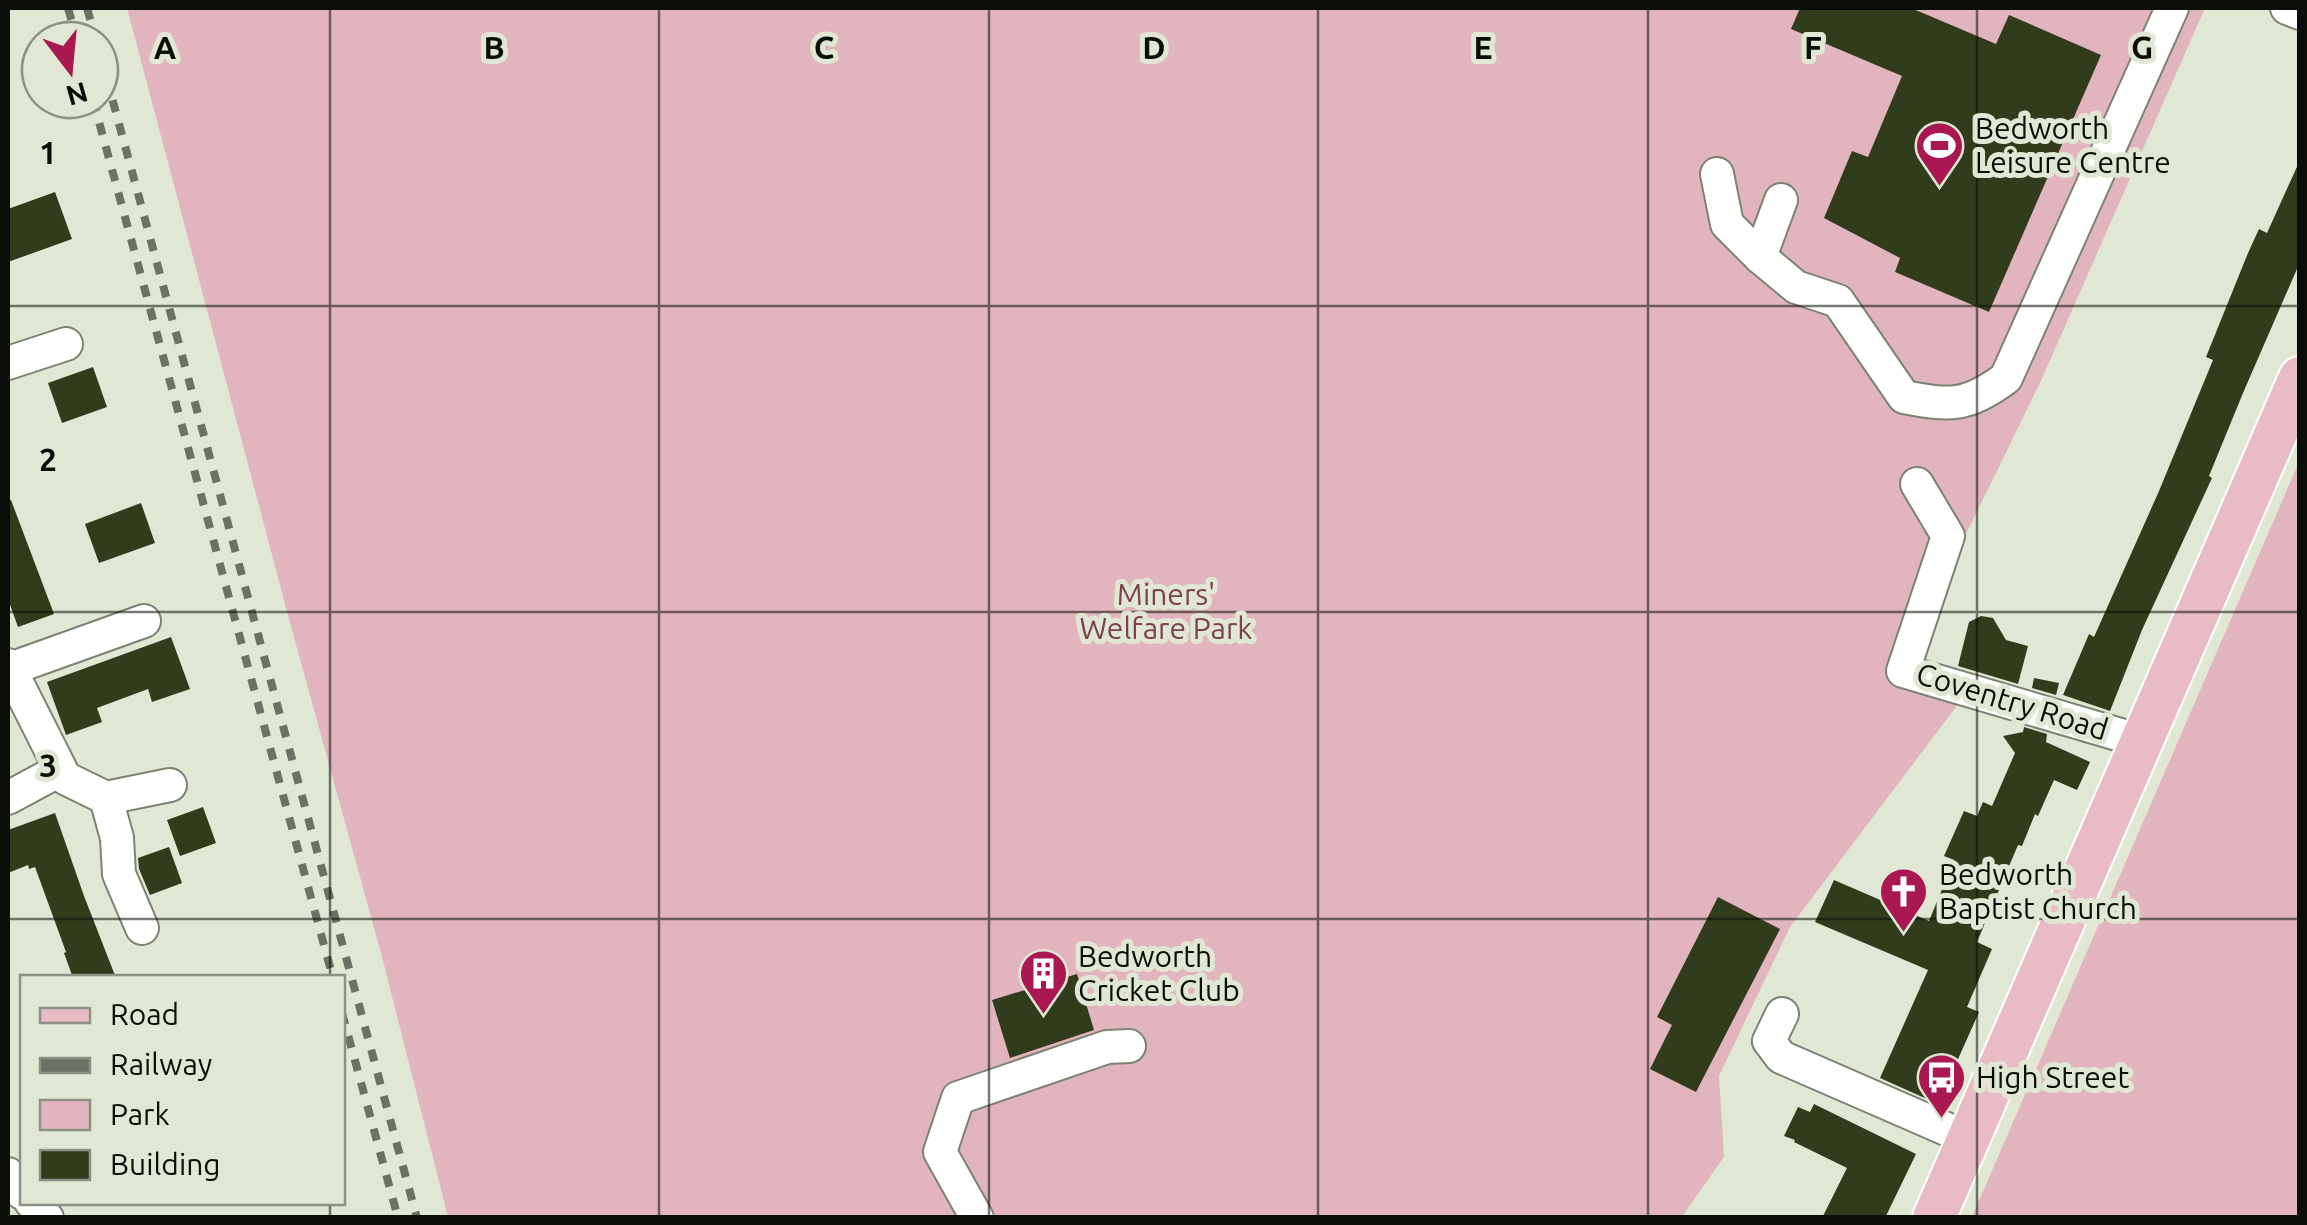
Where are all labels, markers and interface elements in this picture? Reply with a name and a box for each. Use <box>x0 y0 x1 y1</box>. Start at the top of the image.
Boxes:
north arrow <box>20 20 120 120</box>
text: A <box>154 29 177 65</box>
text: B <box>483 29 505 65</box>
text: C <box>814 29 834 65</box>
text: D <box>1142 29 1166 65</box>
text: E <box>1473 29 1493 65</box>
text: F <box>1804 29 1822 65</box>
text: G <box>2131 29 2153 65</box>
text: N <box>63 77 91 112</box>
place label: Bedworth Leisure Centre <box>1975 111 2171 179</box>
sports icon: Bedworth Leisure Centre <box>1914 120 1966 188</box>
text: 1 <box>39 134 57 170</box>
text: 2 <box>39 441 57 477</box>
park label: Miners' Welfare Park <box>1080 577 1252 645</box>
street label: Coventry Road <box>1912 656 2112 746</box>
text: 3 <box>39 747 57 783</box>
place label: Bedworth Baptist Church <box>1939 857 2137 925</box>
church icon: Bedworth Baptist Church <box>1878 866 1930 934</box>
place label: Bedworth Cricket Club <box>1078 939 1240 1007</box>
building icon: Bedworth Cricket Club <box>1017 948 1069 1016</box>
legend <box>20 975 345 1205</box>
text: Road <box>110 997 179 1031</box>
text: Railway <box>110 1047 212 1081</box>
bus stop icon: High Street <box>1915 1052 1967 1120</box>
place label: High Street <box>1976 1060 2129 1094</box>
text: Park <box>110 1097 170 1131</box>
text: Building <box>110 1147 221 1181</box>

